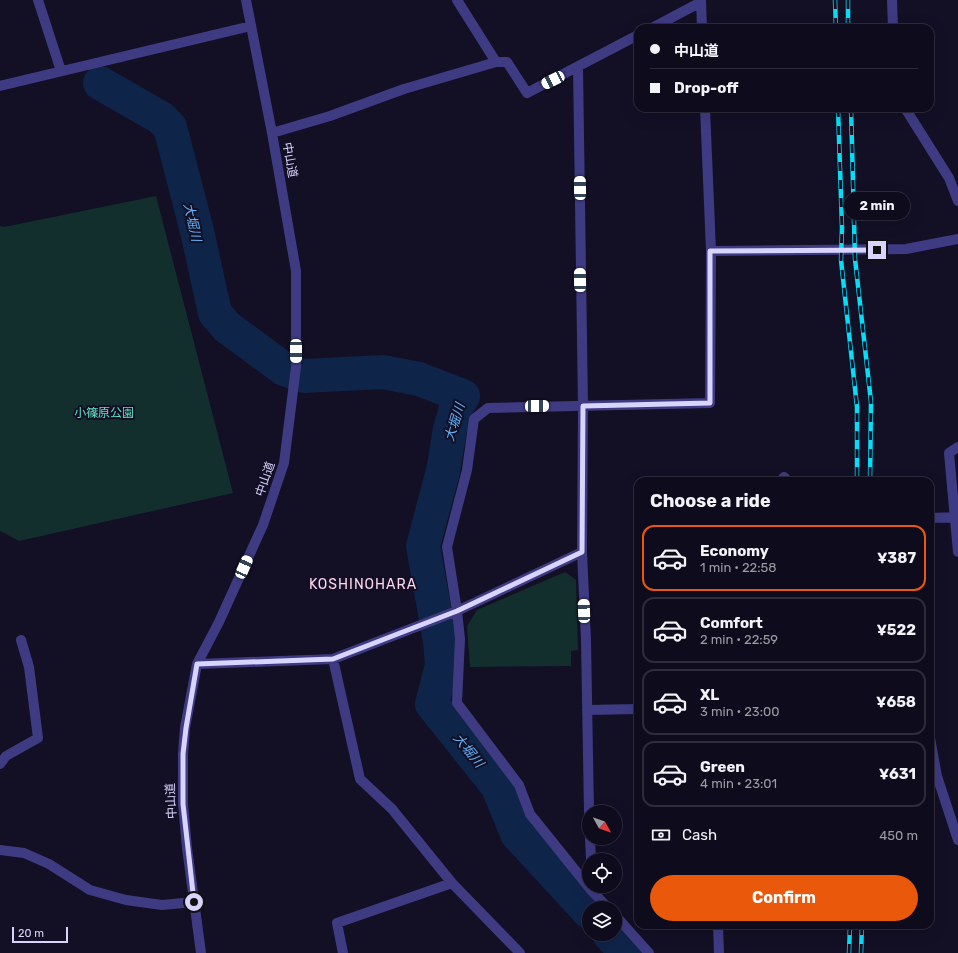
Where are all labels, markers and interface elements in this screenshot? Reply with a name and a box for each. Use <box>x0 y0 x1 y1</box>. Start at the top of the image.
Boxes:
text: 中山道 <box>674 42 719 60</box>
car <box>540 69 566 91</box>
text: Drop-off <box>674 79 738 97</box>
street label: 中山道 <box>280 141 300 179</box>
car <box>574 176 586 200</box>
callout: 2 min <box>844 192 910 220</box>
text: 2 min <box>859 198 895 213</box>
water label: 大堀川 <box>181 201 205 245</box>
route end <box>868 241 886 259</box>
car <box>574 268 586 292</box>
car <box>290 339 302 363</box>
water label: 大堀川 <box>442 399 468 443</box>
car <box>525 400 549 412</box>
park label: 小篠原公園 <box>74 406 134 420</box>
street label: 中山道 <box>253 460 277 498</box>
text: Choose a ride <box>650 490 771 512</box>
icon: car <box>652 540 688 576</box>
text: Economy <box>700 542 769 560</box>
text: ¥387 <box>877 549 916 567</box>
car <box>234 554 254 580</box>
text: 1 min · 22:58 <box>700 560 777 575</box>
district label: KOSHINOHARA <box>309 576 417 593</box>
car <box>578 599 590 623</box>
icon: car <box>652 612 688 648</box>
text: Comfort <box>700 614 763 632</box>
text: ¥522 <box>876 621 916 639</box>
text: 2 min · 22:59 <box>700 632 778 647</box>
icon: car <box>652 684 688 720</box>
text: XL <box>700 686 719 704</box>
text: ¥658 <box>876 693 916 711</box>
text: 3 min · 23:00 <box>700 704 780 719</box>
water label: 大堀川 <box>451 730 488 772</box>
icon: car <box>652 756 688 792</box>
text: Green <box>700 758 745 776</box>
text: ¥631 <box>879 765 916 783</box>
text: 4 min · 23:01 <box>700 776 777 791</box>
street label: 中山道 <box>163 783 179 819</box>
north arrow <box>582 805 622 845</box>
map controls <box>582 805 622 941</box>
icon: cash <box>650 824 672 846</box>
text: Cash <box>682 826 717 844</box>
text: 450 m <box>879 828 918 843</box>
button: locate <box>582 853 622 893</box>
button: Confirm <box>650 875 918 921</box>
route start <box>185 893 203 911</box>
button: layers <box>582 901 622 941</box>
scale bar <box>12 925 68 944</box>
text: 20 m <box>18 927 44 940</box>

